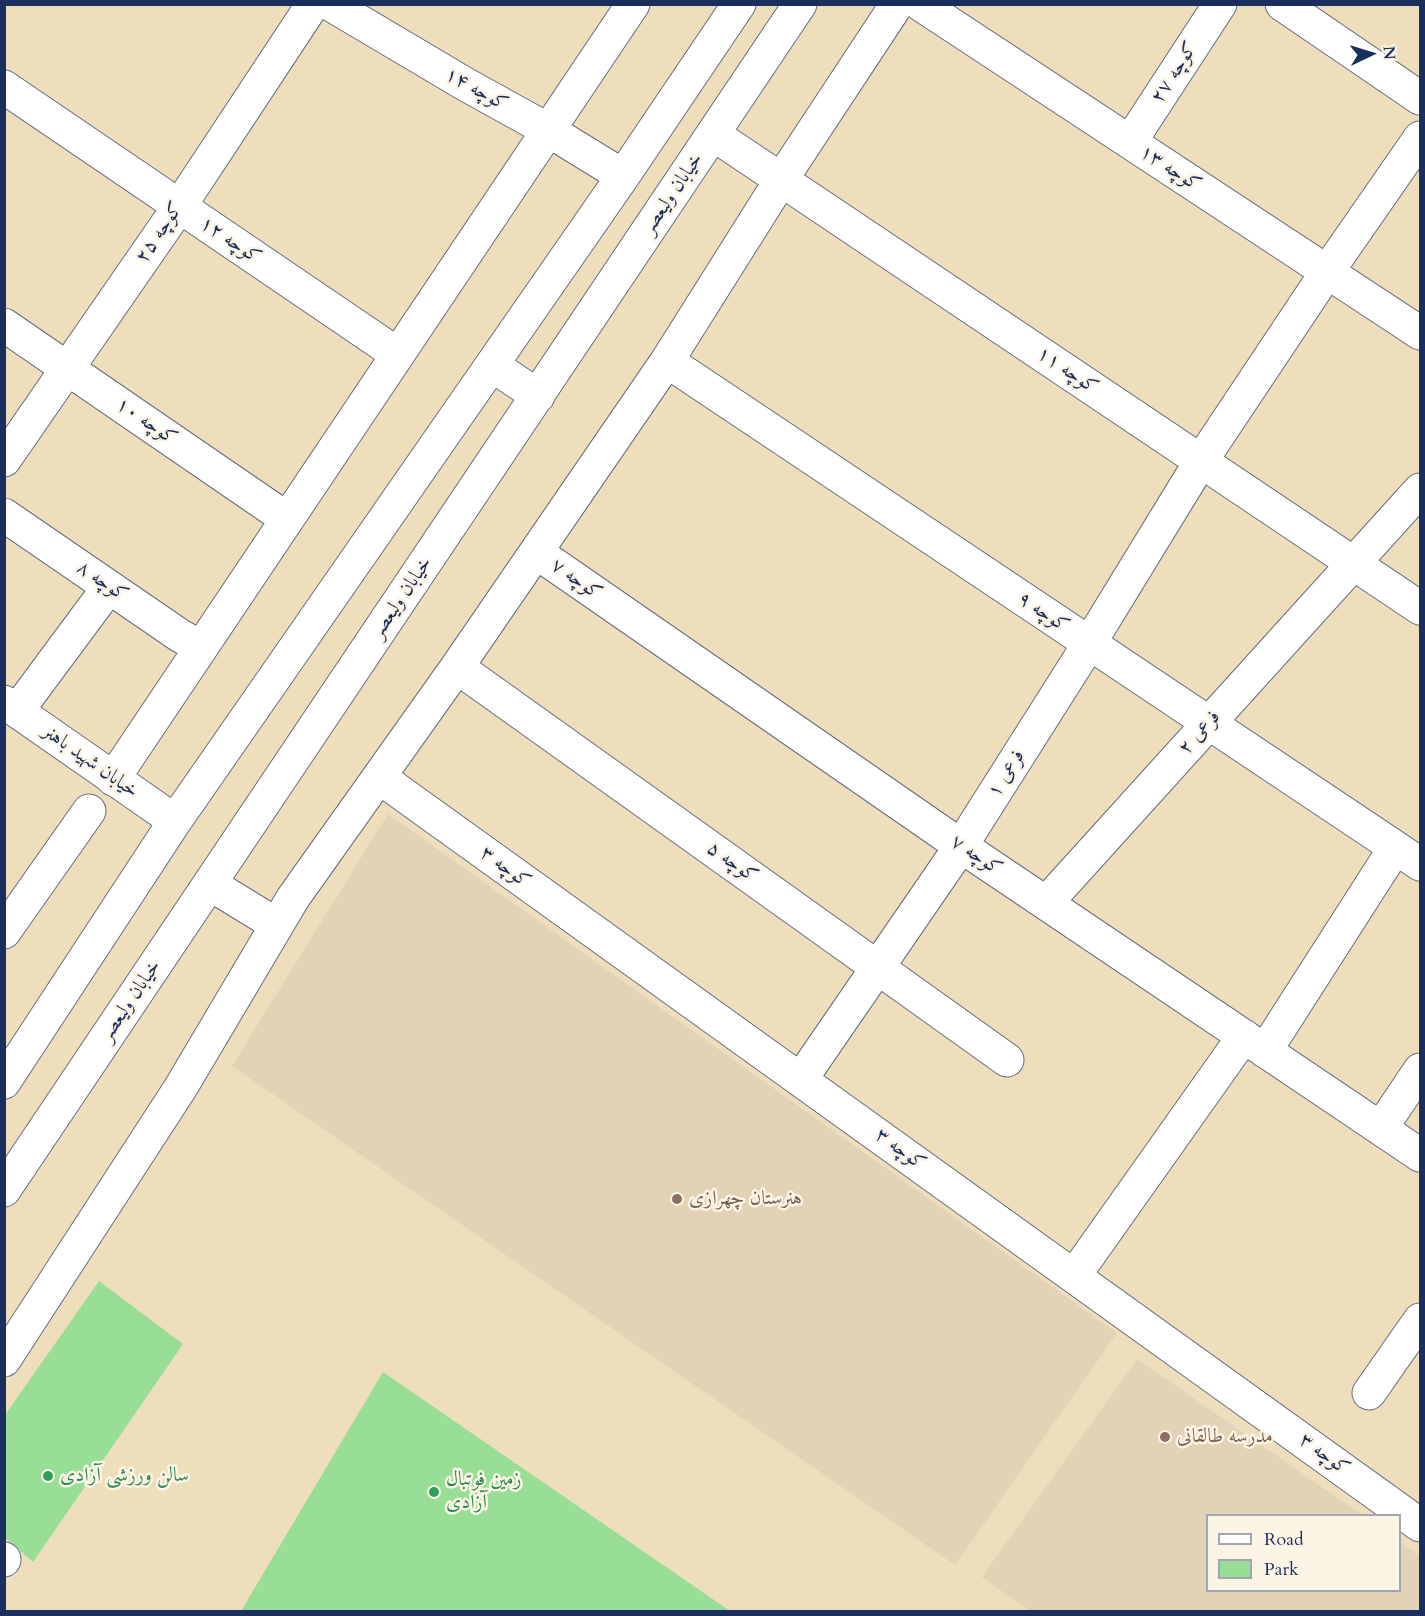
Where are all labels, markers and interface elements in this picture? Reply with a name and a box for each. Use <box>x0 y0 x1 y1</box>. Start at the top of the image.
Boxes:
north arrow <box>1341 24 1401 84</box>
street label: کوچه ۲۷ <box>1146 38 1204 108</box>
text: N <box>1377 45 1400 60</box>
street label: کوچه ۱۴ <box>440 63 512 117</box>
street label: کوچه ۱۳ <box>1135 140 1205 198</box>
street label: خیابان ولیعصر <box>637 149 709 239</box>
street label: کوچه ۲۵ <box>131 198 189 268</box>
street label: کوچه ۱۲ <box>195 212 265 270</box>
street label: کوچه ۱۱ <box>1032 342 1102 400</box>
street label: کوچه ۱۰ <box>111 393 181 451</box>
street label: خیابان ولیعصر <box>366 553 438 643</box>
street label: کوچه ۷ <box>546 554 606 606</box>
street label: کوچه ۸ <box>72 556 132 608</box>
street label: کوچه ۹ <box>1013 587 1073 639</box>
street label: فرعی ۲ <box>1174 706 1226 760</box>
street label: خیابان شهید باهنر <box>37 720 143 804</box>
street label: فرعی ۱ <box>983 746 1031 802</box>
street label: کوچه ۷ <box>946 830 1006 882</box>
street label: کوچه ۵ <box>702 837 762 889</box>
street label: کوچه ۳ <box>475 842 535 894</box>
street label: خیابان ولیعصر <box>95 956 167 1046</box>
street label: کوچه ۳ <box>870 1124 930 1176</box>
place label: هنرستان چهرازی <box>689 1187 802 1211</box>
marker: هنرستان چهرازی <box>670 1192 684 1206</box>
place label: مدرسه طالقانی <box>1177 1425 1273 1449</box>
street label: کوچه ۳ <box>1294 1429 1354 1481</box>
marker: مدرسه طالقانی <box>1158 1430 1172 1444</box>
place label: سالن ورزشی آزادی <box>60 1464 189 1488</box>
place label: زمین فوتبال آزادی <box>446 1468 522 1515</box>
marker: سالن ورزشی آزادی <box>41 1469 55 1483</box>
marker: زمین فوتبال آزادی <box>427 1485 441 1499</box>
legend <box>1206 1514 1401 1592</box>
text: Road <box>1264 1527 1304 1552</box>
text: Park <box>1264 1557 1299 1582</box>

